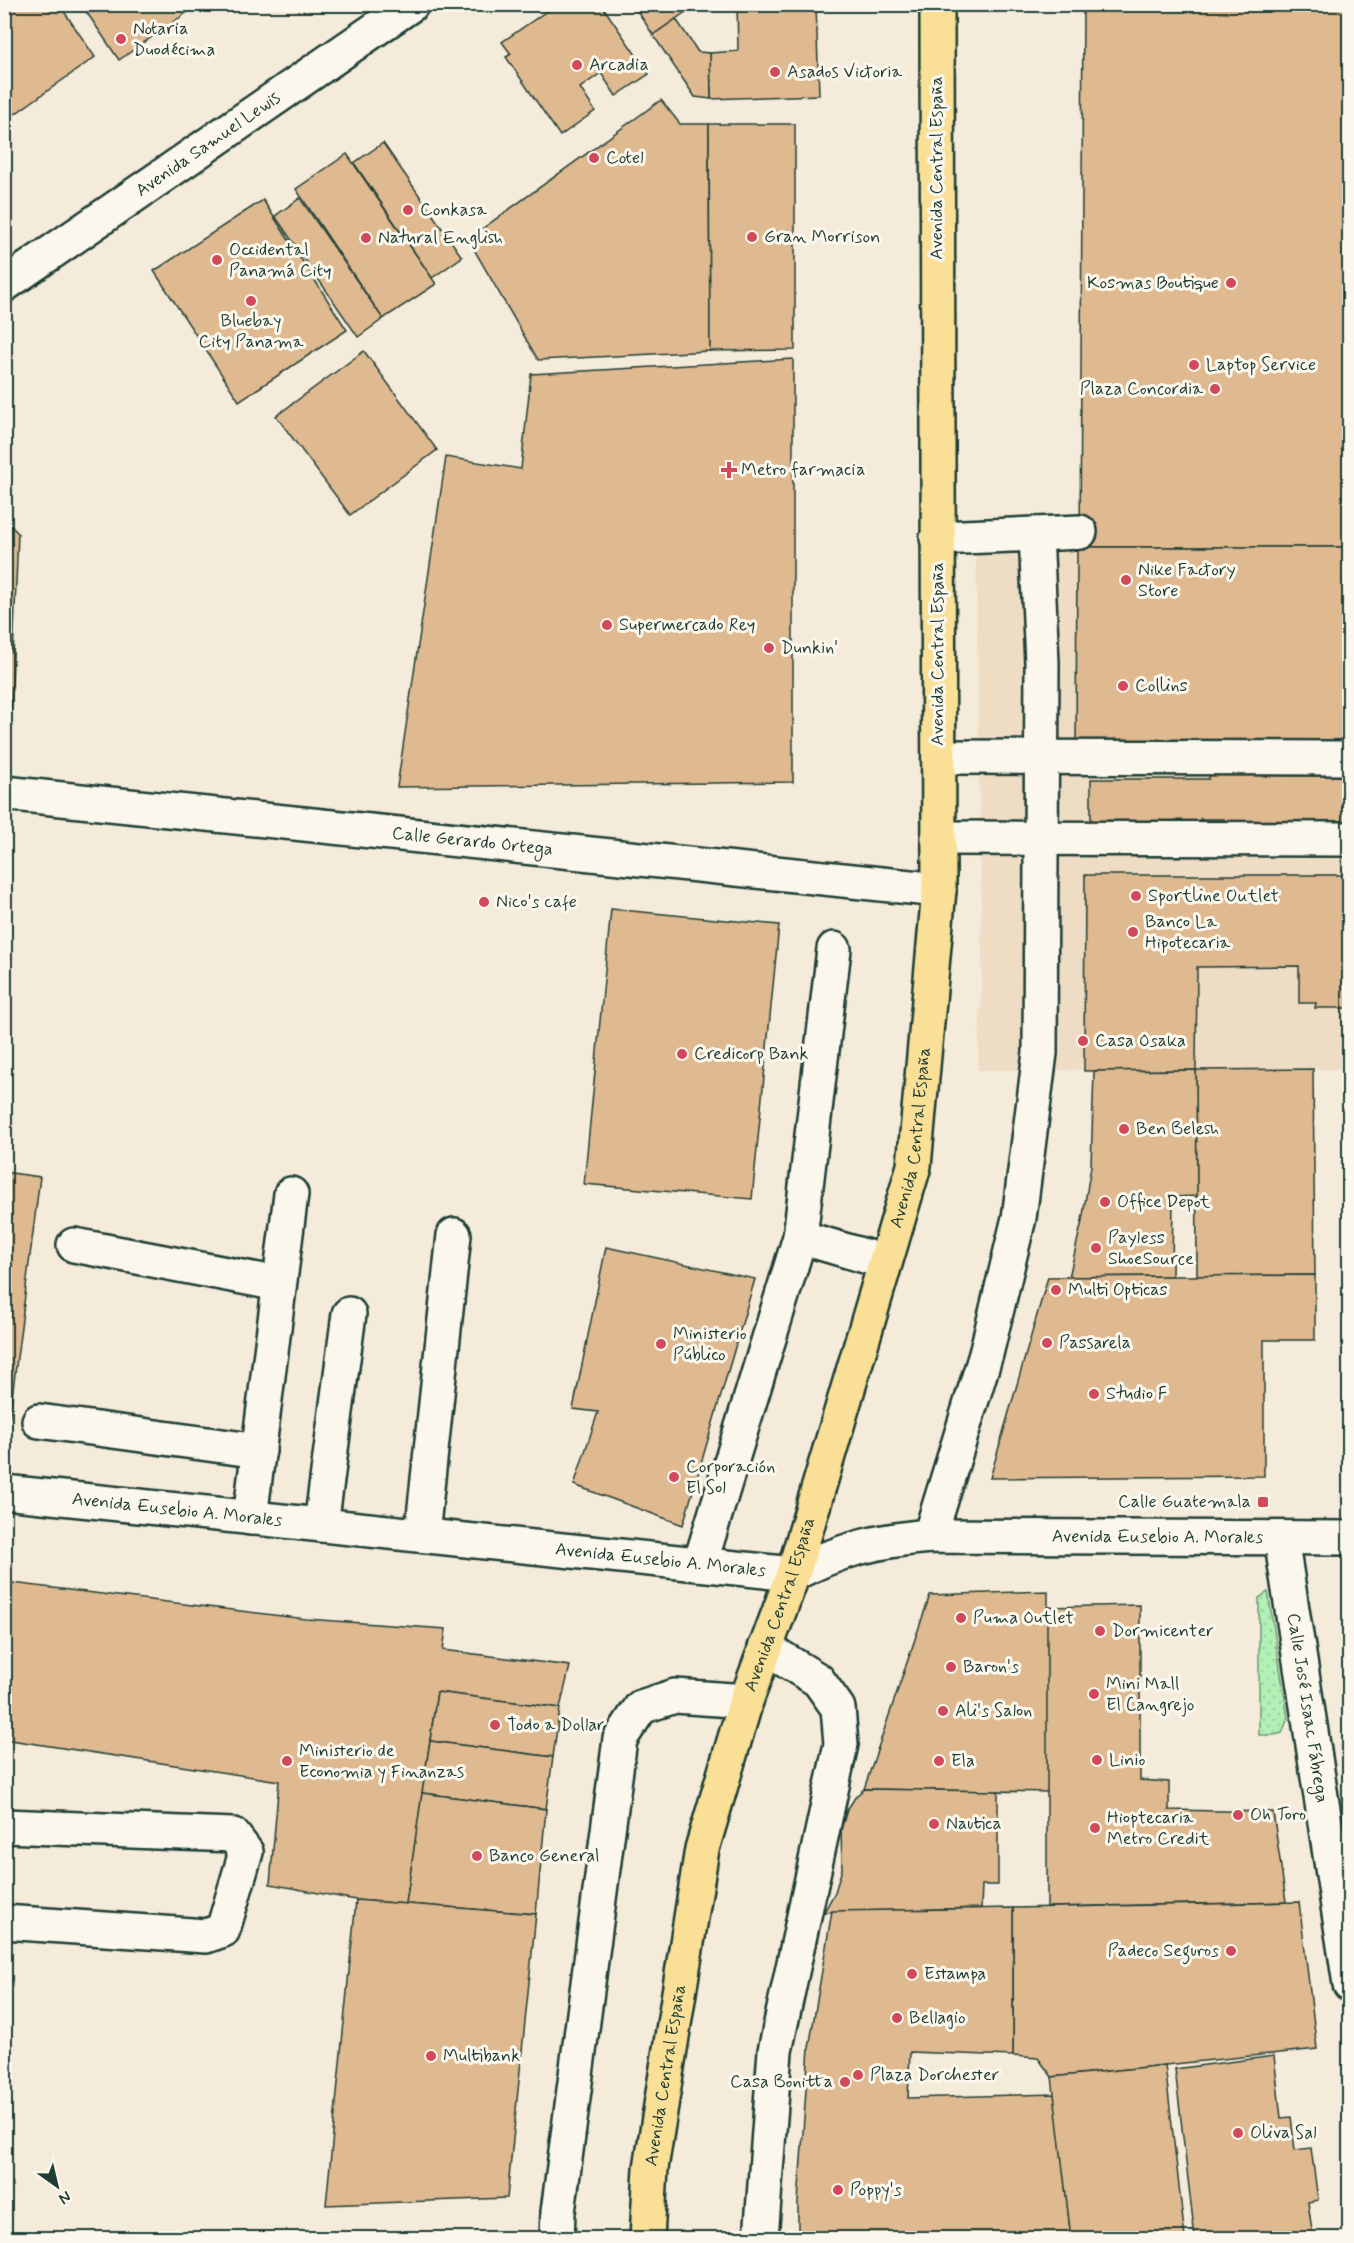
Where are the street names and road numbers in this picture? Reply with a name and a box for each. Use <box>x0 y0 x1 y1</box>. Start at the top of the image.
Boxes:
street label: Avenida Central España <box>925 76 949 260</box>
street label: Avenida Samuel Lewis <box>131 86 285 203</box>
street label: Avenida Central España <box>926 562 950 746</box>
street label: Calle Gerardo Ortega <box>391 821 554 862</box>
street label: Avenida Central España <box>884 1046 937 1231</box>
street label: Avenida Eusebio A. Morales <box>71 1487 284 1533</box>
street label: Avenida Central España <box>738 1514 821 1695</box>
street label: Avenida Eusebio A. Morales <box>1052 1525 1263 1550</box>
street label: Avenida Eusebio A. Morales <box>554 1537 767 1583</box>
street label: Calle José Isaac Fábrega <box>1281 1612 1334 1804</box>
street label: Avenida Central España <box>639 1983 692 2168</box>

